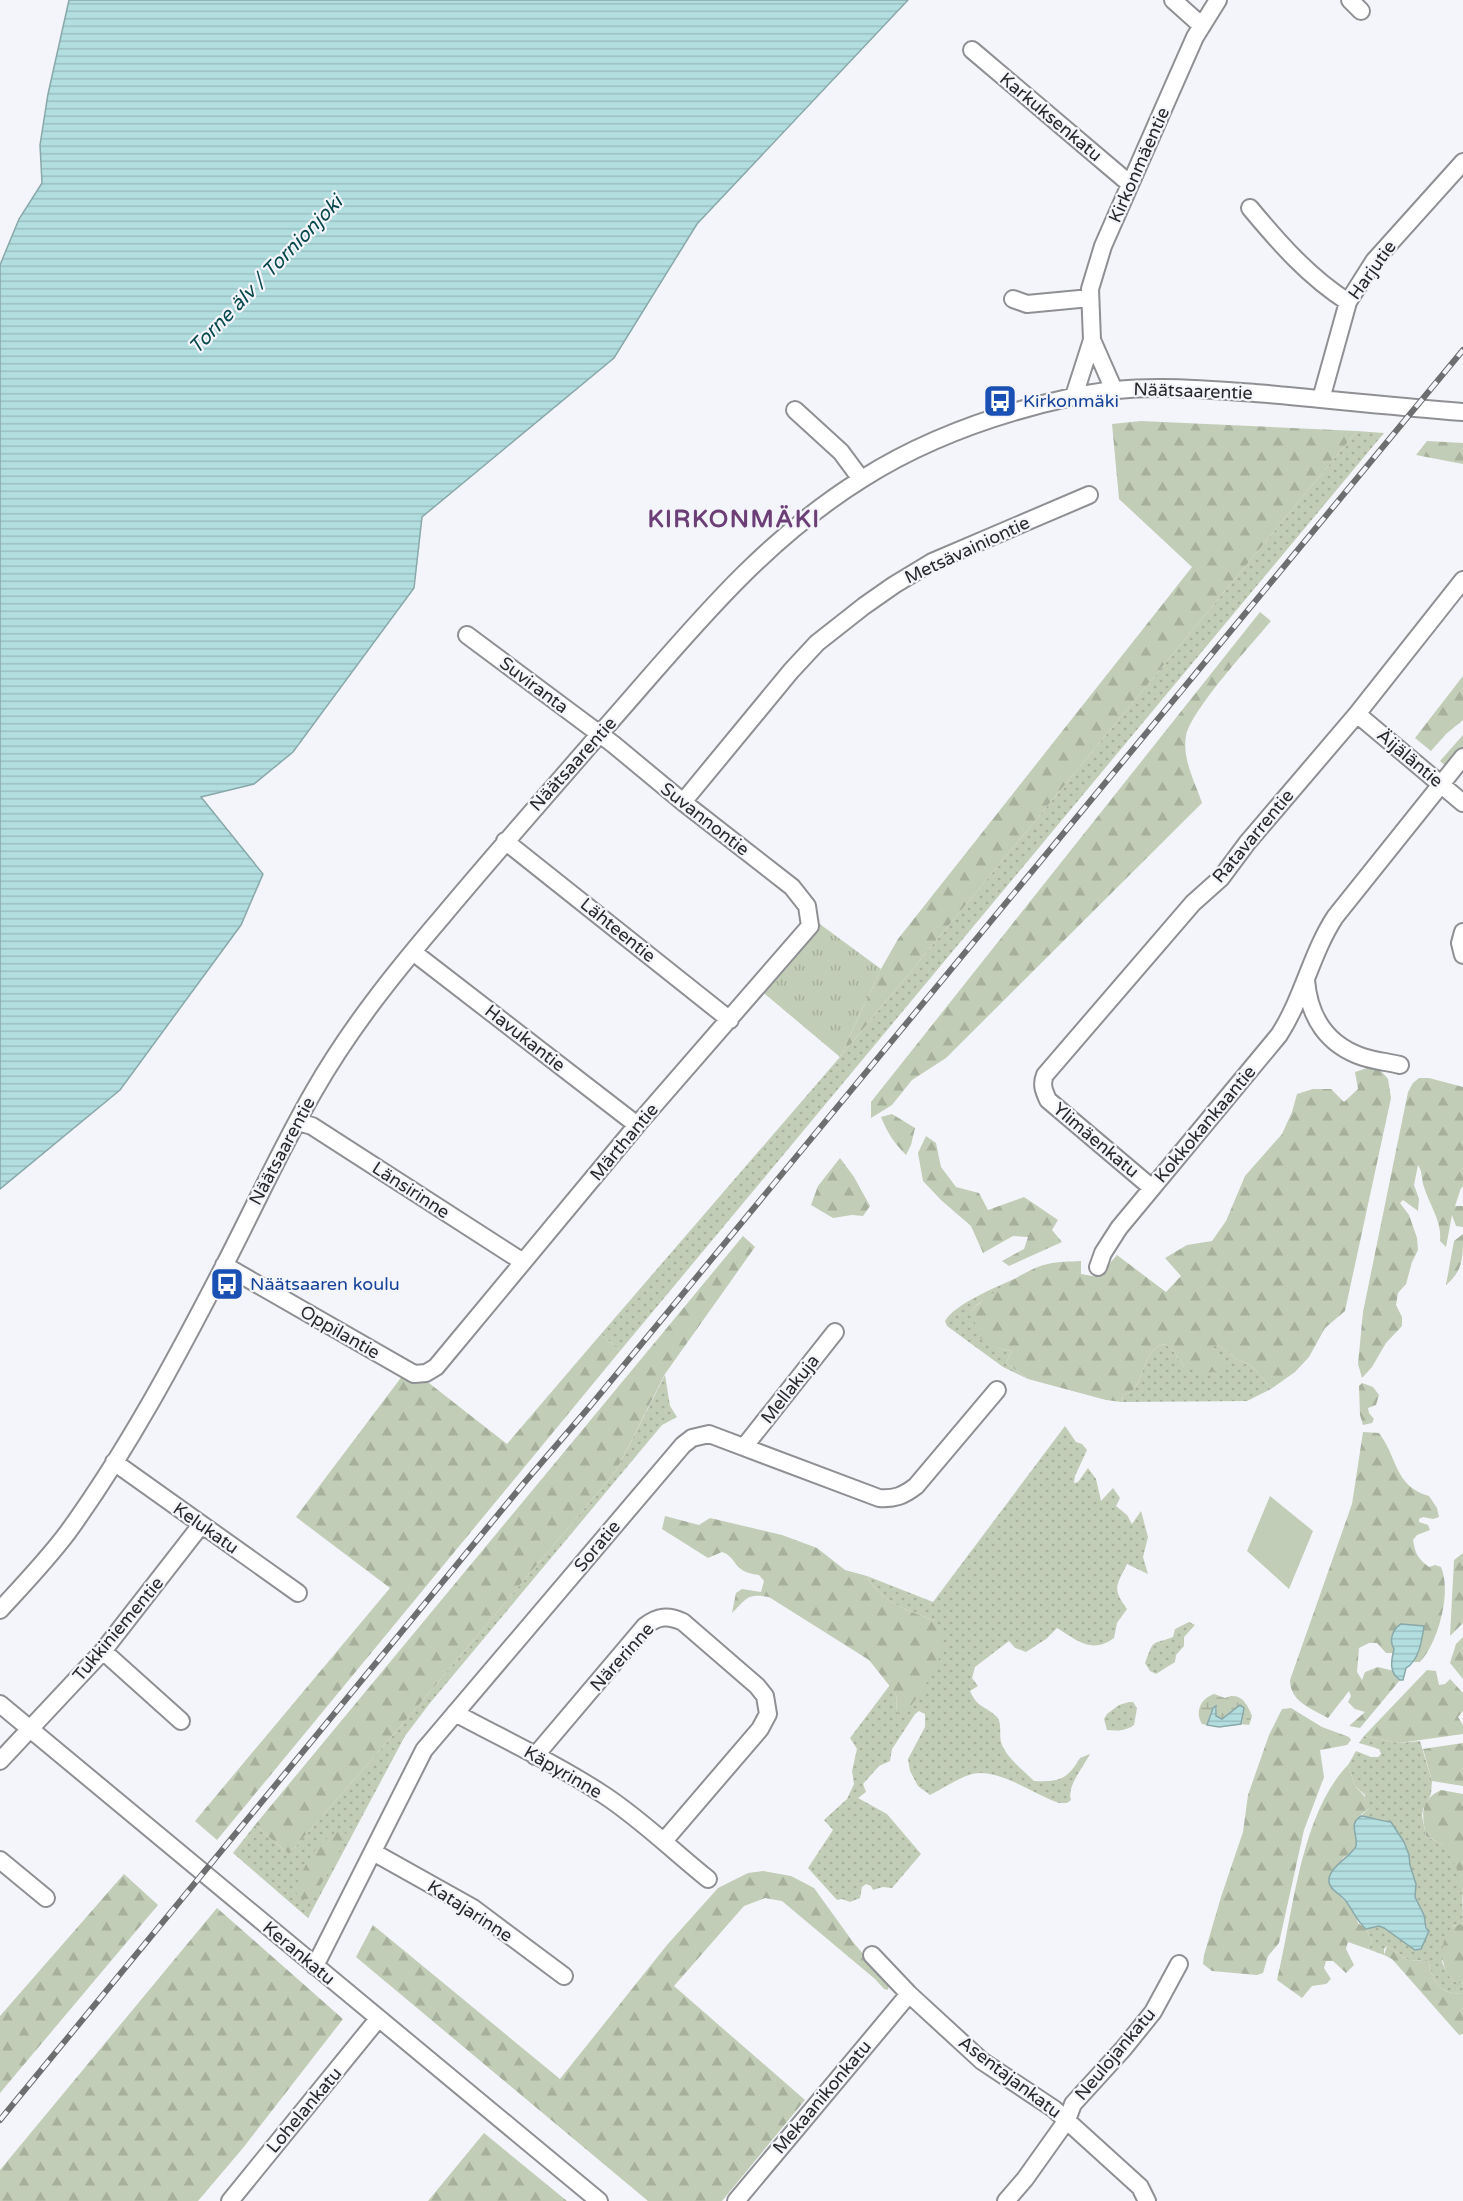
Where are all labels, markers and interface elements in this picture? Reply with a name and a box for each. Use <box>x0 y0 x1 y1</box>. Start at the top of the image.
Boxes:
street label: Karkuksenkatu <box>995 68 1107 166</box>
street label: Kirkonmäentie <box>1104 104 1174 226</box>
water label: Torne älv / Tornionjoki <box>184 189 350 359</box>
street label: Harjutie <box>1343 236 1401 304</box>
street label: Näätsaarentie <box>1133 378 1253 404</box>
bus stop icon: Kirkonmäki <box>982 383 1018 419</box>
place label: Kirkonmäki <box>1023 390 1119 412</box>
district label: KIRKONMÄKI <box>647 505 821 534</box>
street label: Metsävainiontie <box>901 511 1033 589</box>
street label: Suviranta <box>495 652 573 718</box>
street label: Näätsaarentie <box>525 712 621 816</box>
street label: Äijäläntie <box>1373 724 1447 792</box>
street label: Suvannontie <box>656 778 754 860</box>
street label: Ratavarrentie <box>1208 785 1298 887</box>
street label: Lähteentie <box>576 893 660 967</box>
street label: Havukantie <box>480 1000 570 1076</box>
street label: Kokkokankaantie <box>1150 1061 1260 1187</box>
street label: Näätsaarentie <box>244 1093 320 1209</box>
street label: Ylimäenkatu <box>1049 1098 1143 1182</box>
street label: Märthantie <box>585 1099 663 1185</box>
street label: Länsirinne <box>368 1157 454 1223</box>
bus stop icon: Näätsaaren koulu <box>209 1266 245 1302</box>
place label: Näätsaaren koulu <box>250 1273 400 1295</box>
street label: Oppilantie <box>296 1300 384 1364</box>
street label: Mellakuja <box>756 1350 824 1428</box>
street label: Kelukatu <box>169 1497 243 1559</box>
street label: Soratie <box>569 1516 625 1576</box>
street label: Tukkiniementie <box>68 1572 168 1686</box>
street label: Närerinne <box>585 1618 659 1696</box>
street label: Käpyrinne <box>520 1741 606 1803</box>
street label: Katajarinne <box>423 1875 517 1947</box>
street label: Kerankatu <box>258 1916 340 1990</box>
street label: Neulojankatu <box>1070 2003 1160 2105</box>
street label: Asentajankatu <box>954 2031 1066 2123</box>
street label: Mekaanikonkatu <box>768 2036 876 2158</box>
street label: Lohelankatu <box>262 2063 346 2157</box>

